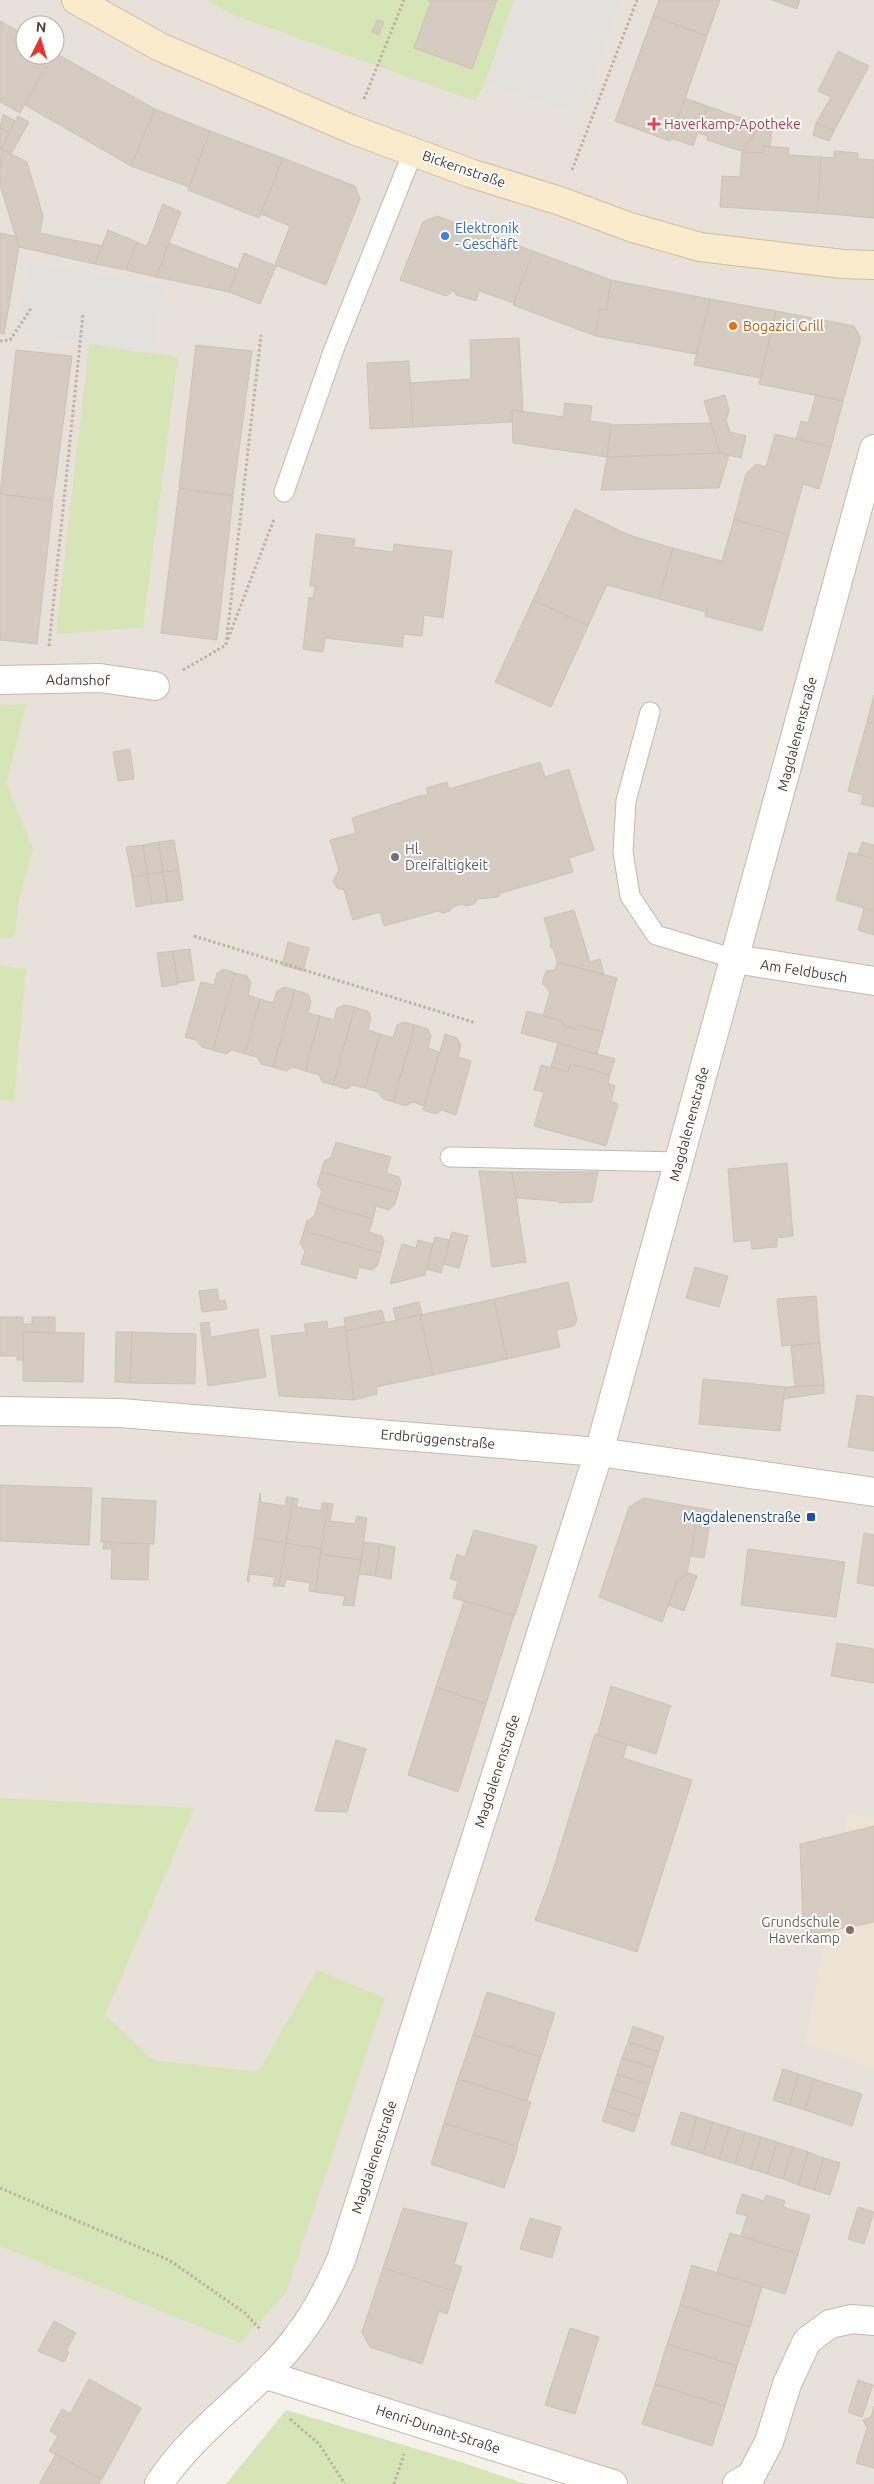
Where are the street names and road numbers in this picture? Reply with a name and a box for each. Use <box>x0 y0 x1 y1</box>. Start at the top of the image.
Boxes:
street label: Bickernstraße <box>420 147 508 191</box>
street label: Adamshof <box>46 671 111 689</box>
street label: Magdalenenstraße <box>774 675 820 793</box>
street label: Am Feldbusch <box>759 956 849 986</box>
street label: Magdalenenstraße <box>666 1065 712 1183</box>
street label: Erdbrüggenstraße <box>380 1426 496 1452</box>
street label: Magdalenenstraße <box>471 1712 523 1830</box>
street label: Magdalenenstraße <box>348 2098 400 2216</box>
street label: Henri-Dunant-Straße <box>374 2401 502 2457</box>

